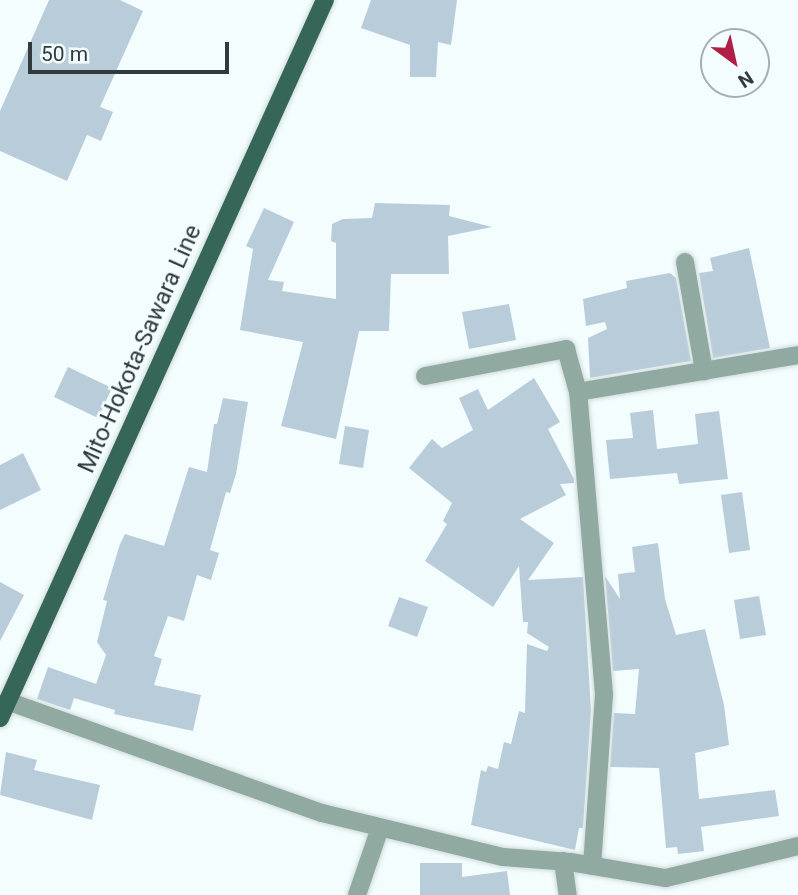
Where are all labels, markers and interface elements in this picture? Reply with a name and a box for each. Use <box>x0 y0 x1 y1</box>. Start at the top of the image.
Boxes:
scale bar <box>32 28 233 72</box>
north arrow <box>700 28 770 98</box>
text: 50 m <box>41 42 88 66</box>
text: N <box>734 66 758 93</box>
street label: Mito-Hokota-Sawara Line <box>72 220 208 478</box>

